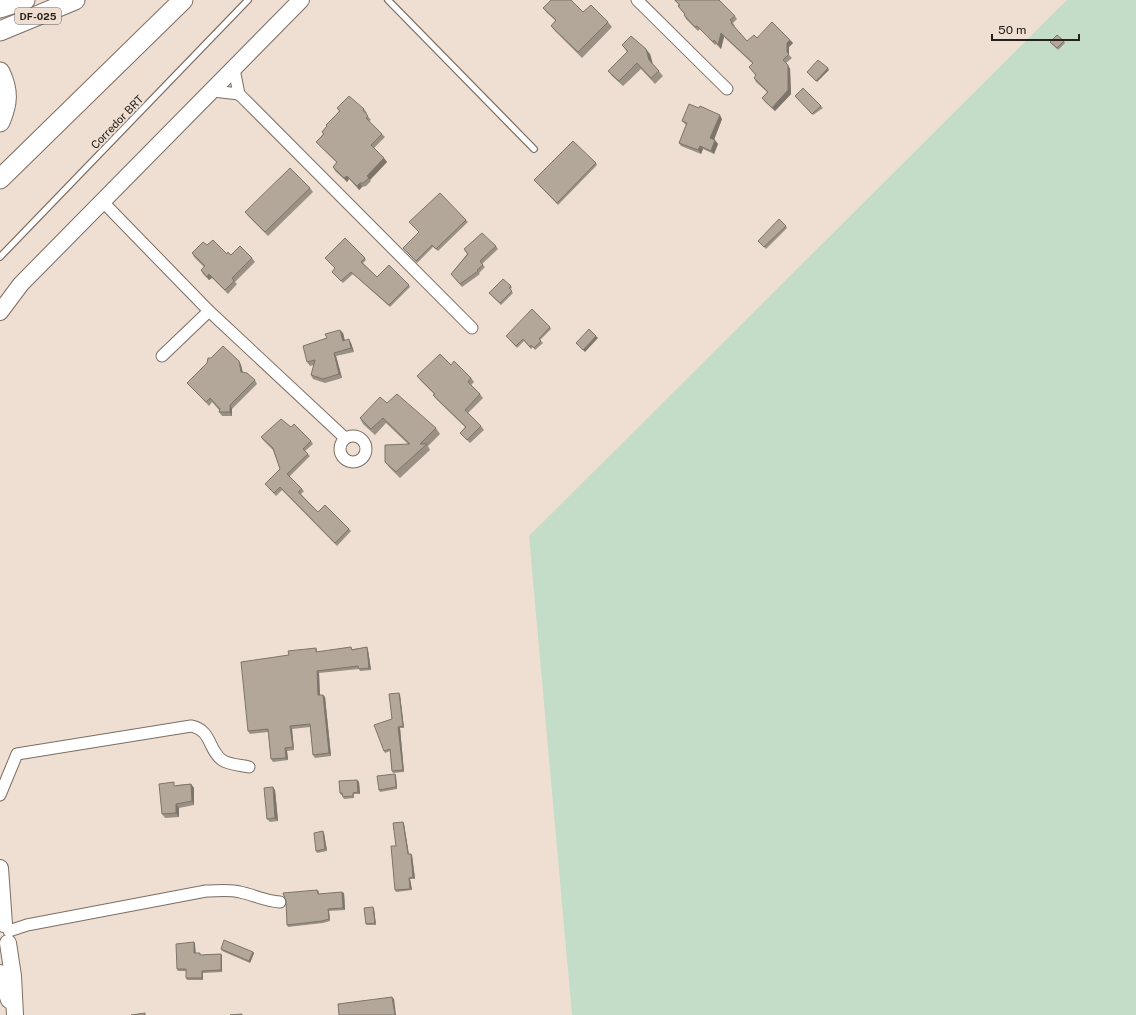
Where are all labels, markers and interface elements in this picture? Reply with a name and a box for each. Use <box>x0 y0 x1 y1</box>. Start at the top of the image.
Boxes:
road number: DF-025 <box>15 8 61 24</box>
scale bar <box>992 16 1079 42</box>
text: 50 m <box>998 23 1026 37</box>
street label: Corredor BRT <box>89 92 146 151</box>

